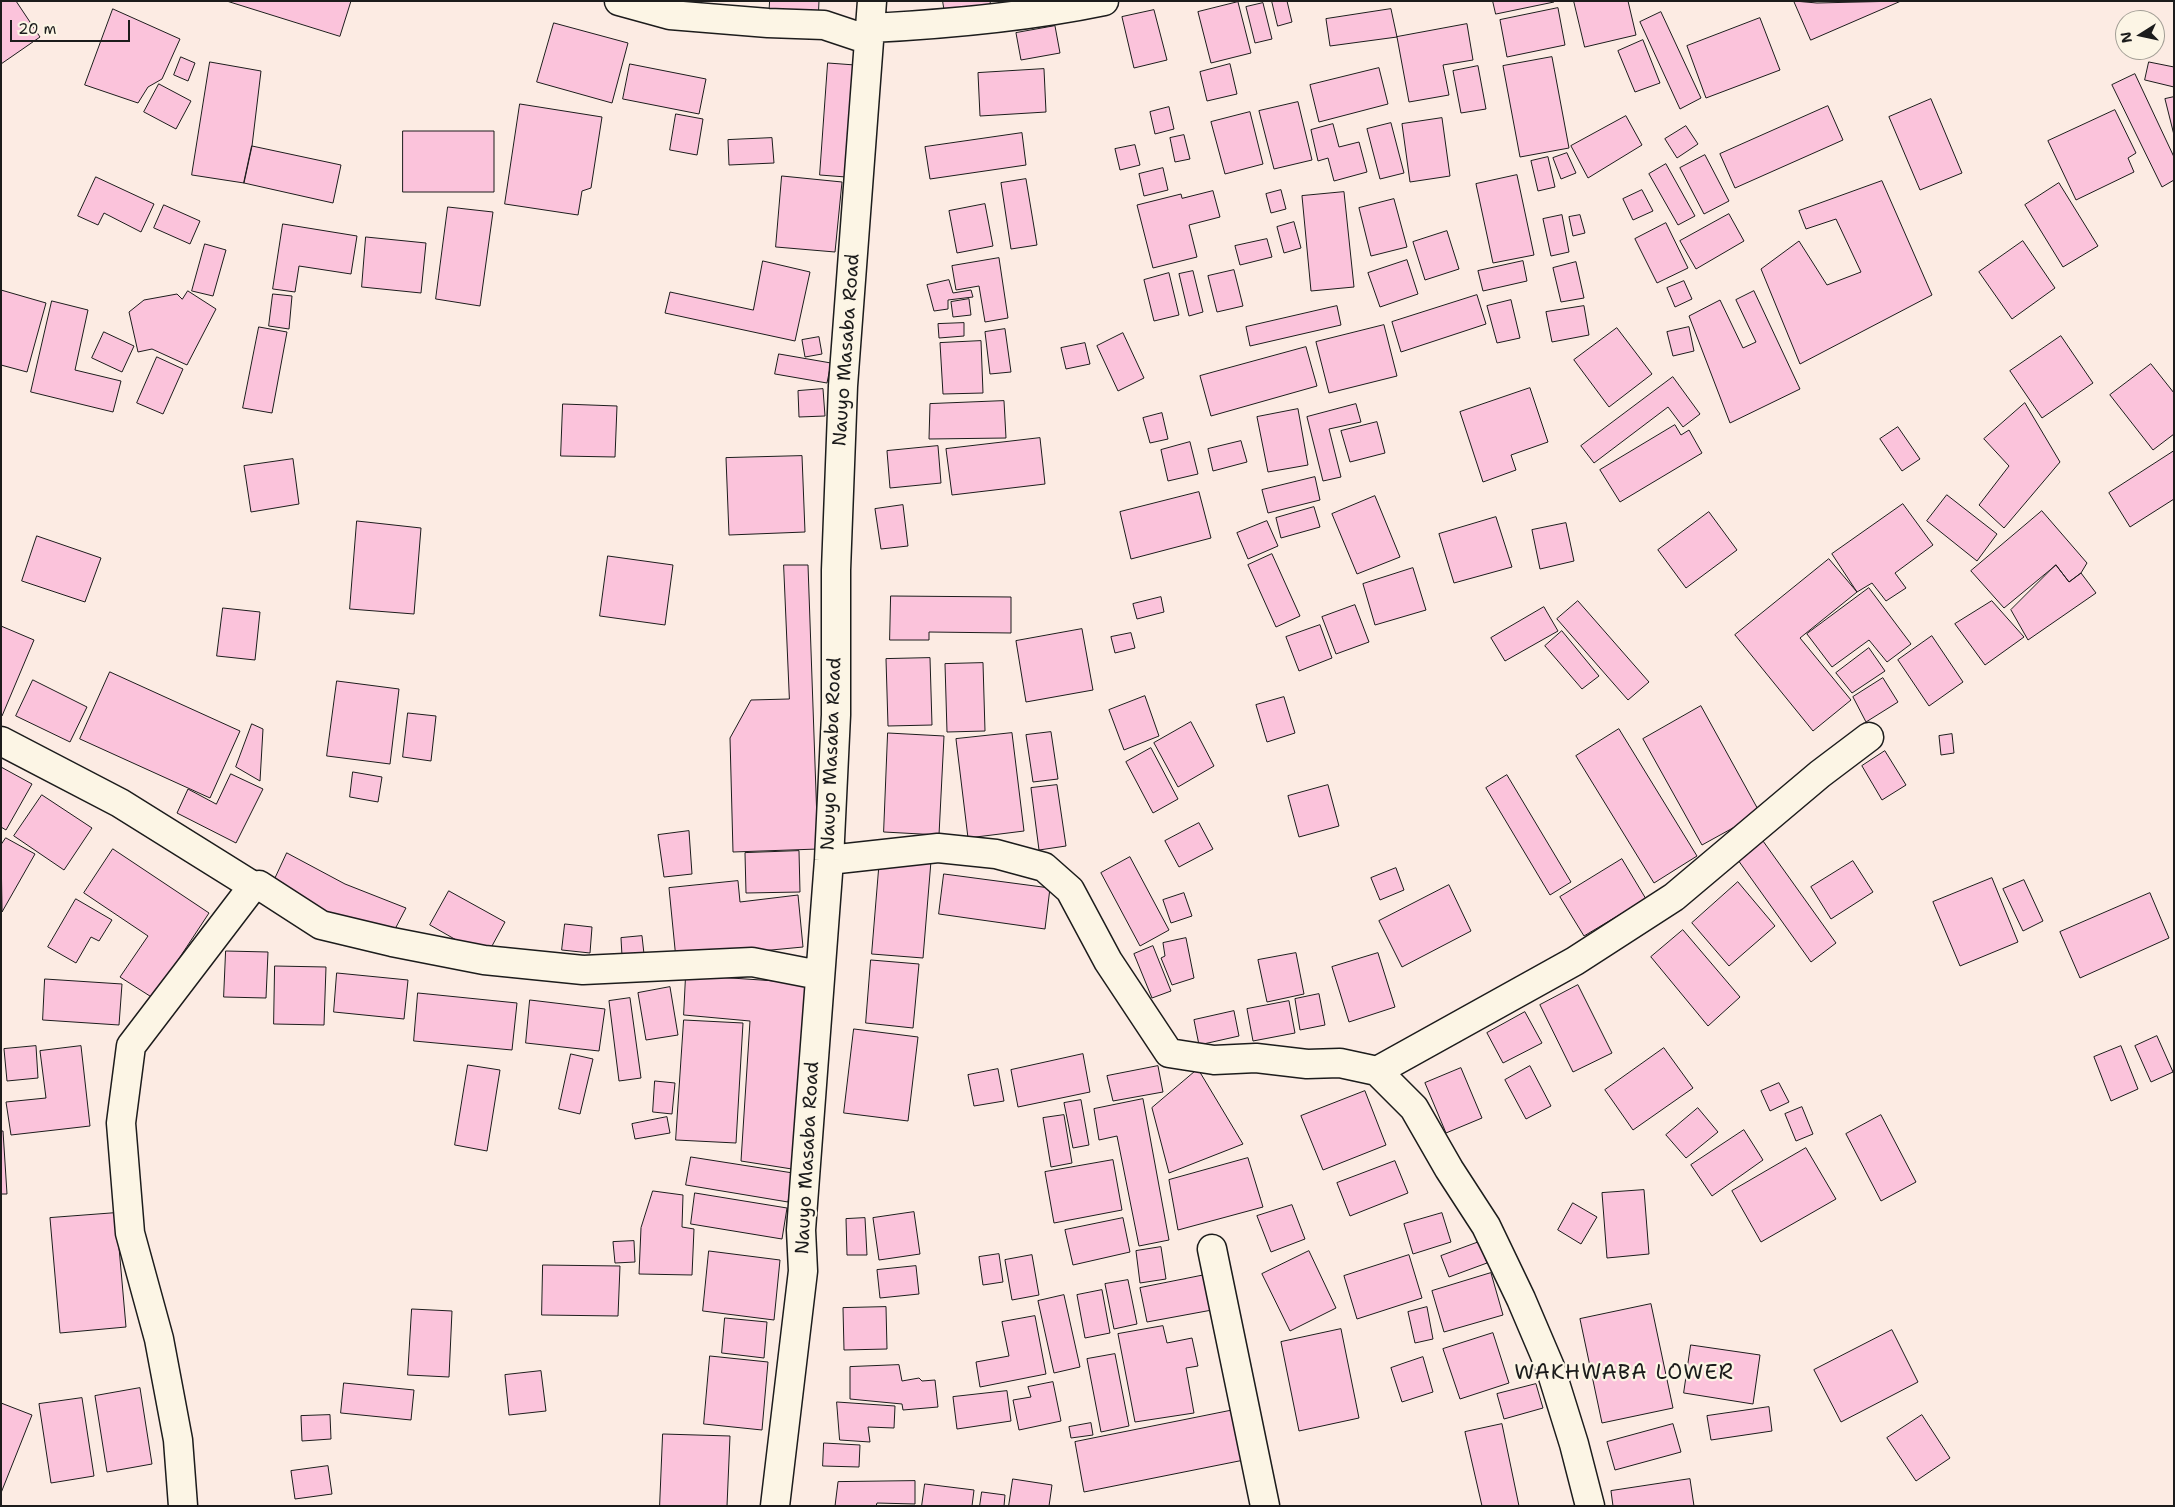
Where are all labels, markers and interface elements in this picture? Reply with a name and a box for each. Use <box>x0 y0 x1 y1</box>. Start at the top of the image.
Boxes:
scale bar <box>12 10 132 42</box>
north arrow <box>2115 10 2165 60</box>
text: 20 m <box>18 19 57 39</box>
text: N <box>2116 30 2136 44</box>
street label: Nauyo Masaba Road <box>829 253 865 447</box>
street label: Nauyo Masaba Road <box>817 657 847 851</box>
street label: Nauyo Masaba Road <box>792 1061 824 1255</box>
district label: WAKHWABA LOWER <box>1512 1361 1736 1387</box>

